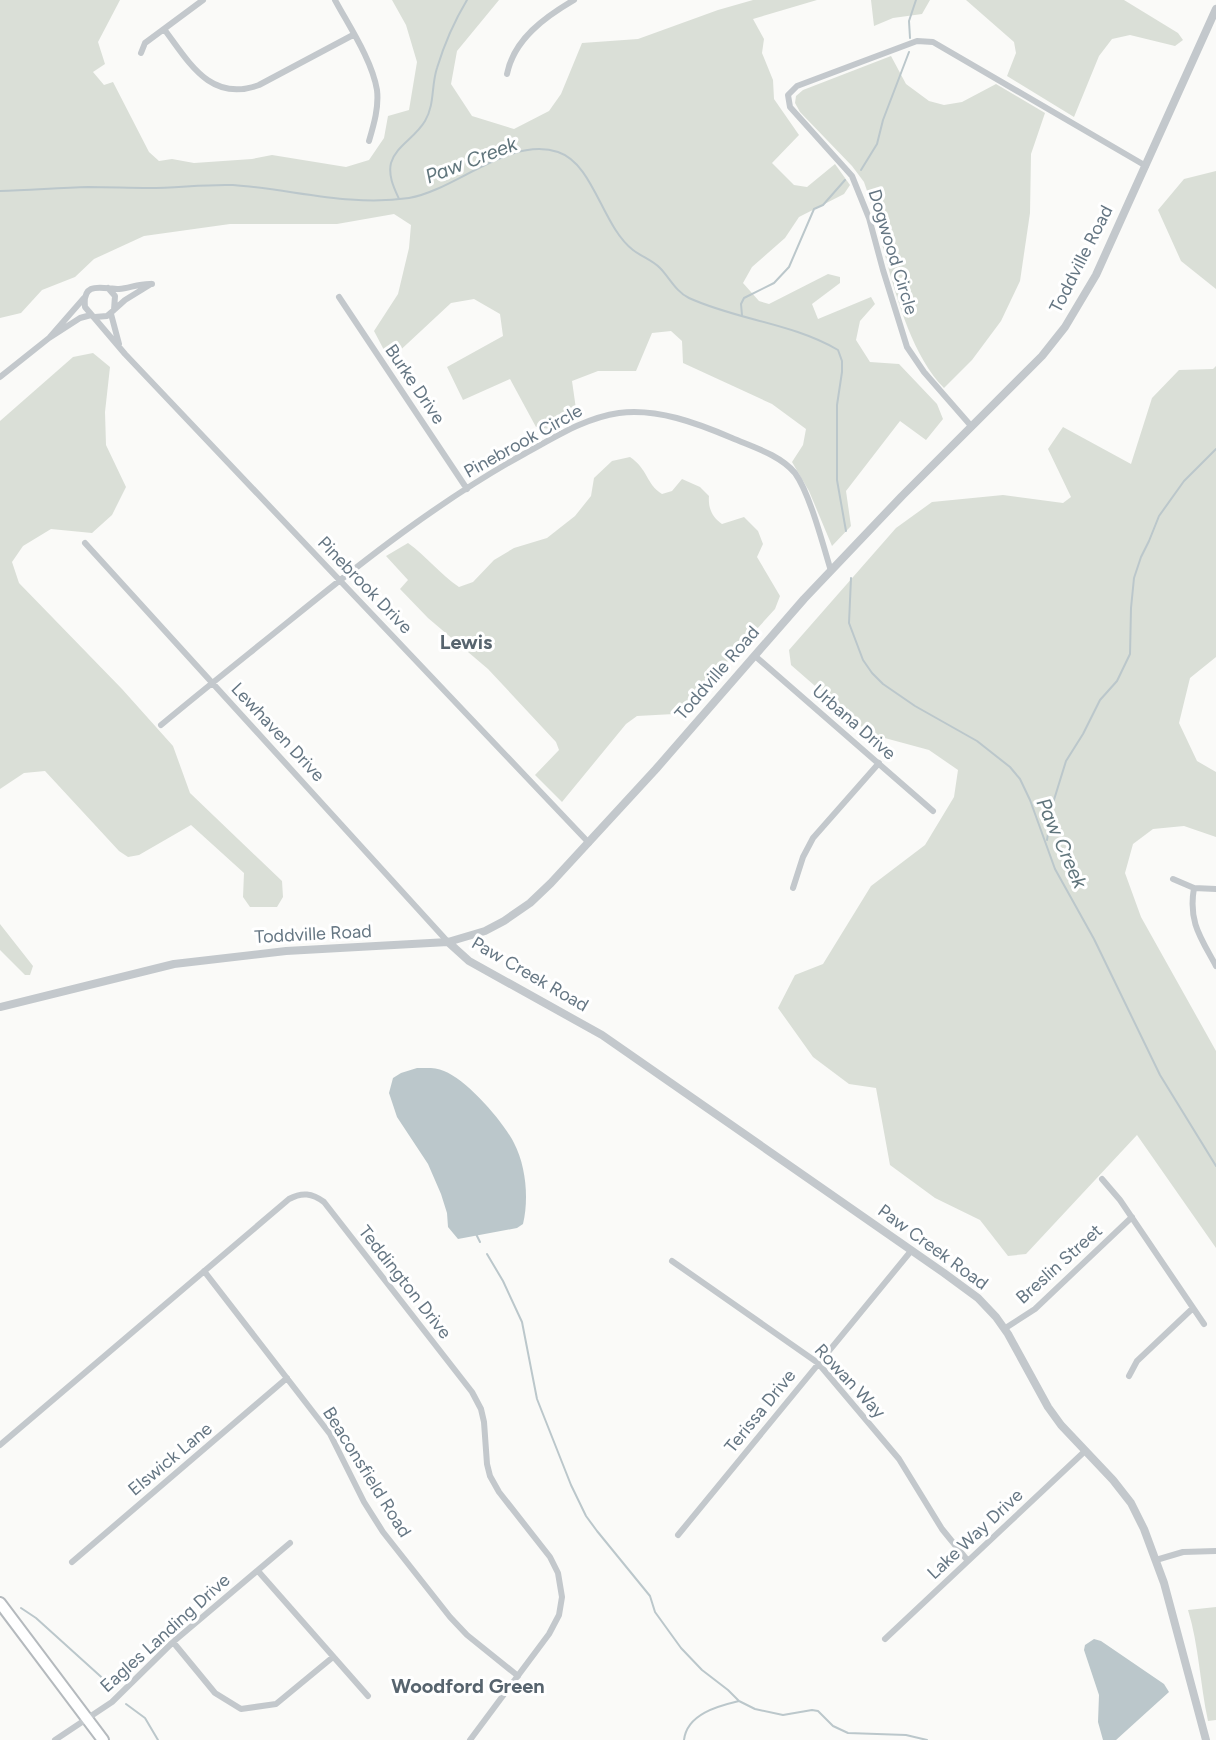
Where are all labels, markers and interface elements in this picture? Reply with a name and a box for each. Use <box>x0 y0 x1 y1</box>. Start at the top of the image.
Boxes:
water label: Paw Creek <box>422 131 522 189</box>
street label: Dogwood Circle <box>863 187 923 318</box>
street label: Toddville Road <box>1045 202 1117 316</box>
street label: Burke Drive <box>380 340 450 428</box>
street label: Pinebrook Circle <box>460 399 586 483</box>
street label: Pinebrook Drive <box>313 532 417 638</box>
street label: Toddville Road <box>670 621 764 725</box>
district label: Lewis <box>440 630 492 654</box>
street label: Lewhaven Drive <box>227 678 330 786</box>
street label: Urbana Drive <box>808 680 901 764</box>
water label: Paw Creek <box>1031 794 1093 893</box>
street label: Toddville Road <box>254 920 372 948</box>
street label: Paw Creek Road <box>468 932 592 1016</box>
street label: Paw Creek Road <box>873 1200 993 1294</box>
street label: Breslin Street <box>1011 1219 1107 1308</box>
street label: Teddington Drive <box>354 1221 456 1343</box>
street label: Rowan Way <box>810 1339 890 1423</box>
street label: Terissa Drive <box>720 1365 800 1457</box>
street label: Beaconsfield Road <box>318 1403 416 1541</box>
street label: Elswick Lane <box>124 1417 217 1500</box>
street label: Lake Way Drive <box>923 1484 1027 1584</box>
street label: Eagles Landing Drive <box>96 1569 235 1697</box>
district label: Woodford Green <box>391 1674 545 1698</box>

